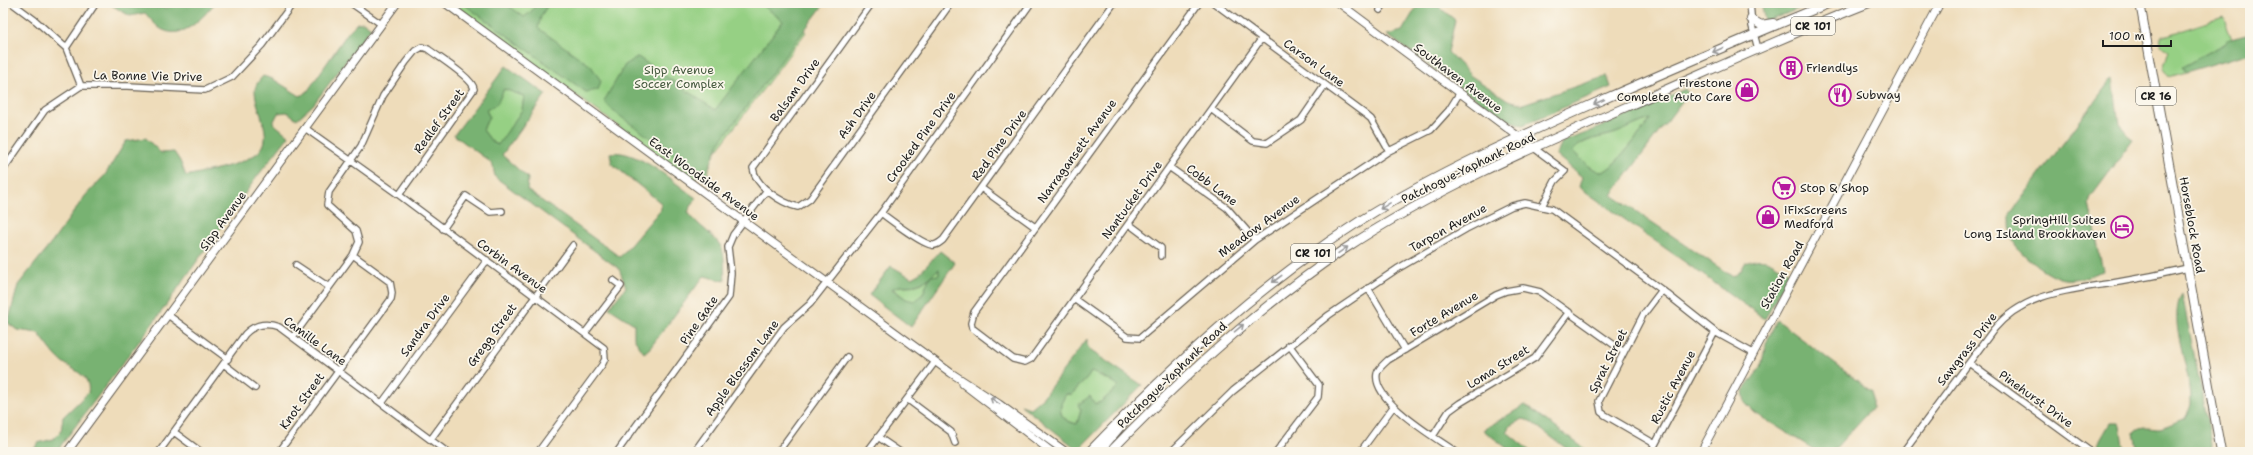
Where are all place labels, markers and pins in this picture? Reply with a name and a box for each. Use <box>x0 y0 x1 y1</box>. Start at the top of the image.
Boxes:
building icon: Friendlys <box>1778 55 1804 81</box>
place label: Friendlys <box>1806 60 1858 76</box>
place label: Firestone Complete Auto Care <box>1617 75 1732 105</box>
shop icon: Firestone Complete Auto Care <box>1734 77 1760 103</box>
restaurant icon: Subway <box>1827 82 1853 108</box>
place label: Subway <box>1856 87 1901 103</box>
supermarket icon: Stop & Shop <box>1771 175 1797 201</box>
place label: Stop & Shop <box>1800 180 1869 196</box>
place label: iFixScreens Medford <box>1784 202 1848 232</box>
shop icon: iFixScreens Medford <box>1755 204 1781 230</box>
place label: SpringHill Suites Long Island Brookhaven <box>1964 212 2106 242</box>
hotel icon: SpringHill Suites Long Island Brookhaven <box>2109 214 2135 240</box>

